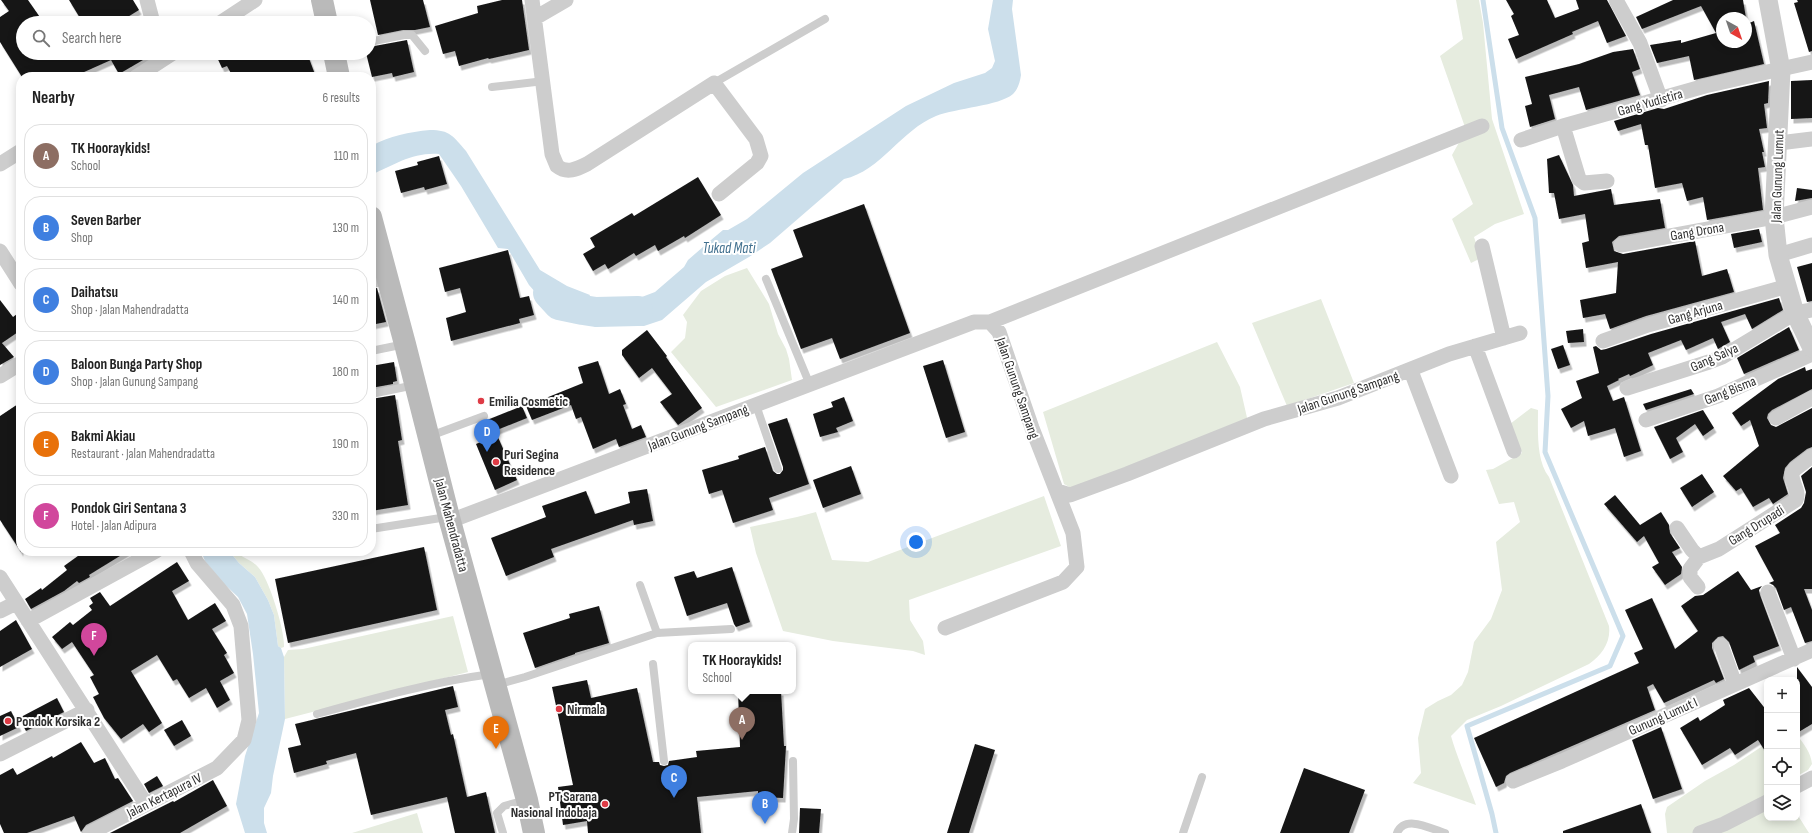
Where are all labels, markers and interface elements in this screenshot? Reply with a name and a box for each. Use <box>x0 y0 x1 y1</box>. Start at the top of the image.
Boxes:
north arrow <box>1716 12 1752 48</box>
search box <box>16 16 376 60</box>
icon: search <box>30 27 52 49</box>
text: Search here <box>62 29 122 48</box>
street label: Gang Yudistira <box>1616 85 1685 120</box>
text: Nearby <box>32 88 75 108</box>
text: 6 results <box>322 90 360 106</box>
street label: Jalan Gunung Lumut <box>1767 129 1788 224</box>
text: TK Hooraykids! <box>71 139 150 158</box>
text: A <box>43 148 49 164</box>
text: 110 m <box>334 148 359 164</box>
text: School <box>71 158 101 174</box>
text: Seven Barber <box>71 211 141 230</box>
street label: Gang Drona <box>1669 218 1725 245</box>
text: B <box>43 220 49 236</box>
text: 130 m <box>333 220 359 236</box>
text: Shop <box>71 230 93 246</box>
water label: Tukad Mati <box>703 239 757 258</box>
text: Daihatsu <box>71 283 118 302</box>
text: C <box>43 292 49 308</box>
text: 140 m <box>333 292 359 308</box>
street label: Gang Arjuna <box>1666 297 1724 328</box>
text: Shop · Jalan Mahendradatta <box>71 302 189 318</box>
street label: Jalan Gunung Sampang <box>992 334 1043 441</box>
street label: Gang Salya <box>1688 339 1741 376</box>
text: Baloon Bunga Party Shop <box>71 355 202 374</box>
text: D <box>43 364 49 380</box>
text: 180 m <box>333 364 359 380</box>
street label: Jalan Gunung Sampang <box>1294 367 1401 418</box>
street label: Gang Bisma <box>1702 372 1759 409</box>
text: Shop · Jalan Gunung Sampang <box>71 374 198 390</box>
place label: Emilia Cosmetic <box>489 393 568 410</box>
marker: Emilia Cosmetic <box>476 396 486 406</box>
street label: Jalan Gunung Sampang <box>645 400 751 455</box>
pin: D <box>474 419 500 452</box>
text: Bakmi Akiau <box>71 427 135 446</box>
text: E <box>43 436 49 452</box>
text: 190 m <box>332 436 359 452</box>
text: Restaurant · Jalan Mahendradatta <box>71 446 215 462</box>
place label: Puri Segina Residence <box>504 446 559 479</box>
marker: Puri Segina Residence <box>491 457 501 467</box>
street label: Jalan Mahendradatta <box>431 476 472 574</box>
text: Pondok Giri Sentana 3 <box>71 499 187 518</box>
street label: Gang Drupadi <box>1725 502 1787 549</box>
text: F <box>43 508 49 524</box>
text: 330 m <box>332 508 359 524</box>
text: Hotel · Jalan Adipura <box>71 518 157 534</box>
your location <box>906 532 926 552</box>
pin: F <box>81 623 107 656</box>
popup <box>688 642 796 694</box>
text: TK Hooraykids! <box>702 651 782 670</box>
text: School <box>702 670 732 686</box>
map controls <box>1764 677 1800 821</box>
button: + <box>1764 677 1800 713</box>
street label: Gunung Lumut I <box>1626 694 1700 739</box>
place label: Nirmala <box>567 701 605 718</box>
marker: Nirmala <box>554 704 564 714</box>
pin: A <box>729 707 755 740</box>
place label: Pondok Korsika 2 <box>16 713 100 730</box>
button: − <box>1764 713 1800 749</box>
marker: Pondok Korsika 2 <box>3 716 13 726</box>
pin: E <box>483 716 509 749</box>
button: locate <box>1764 749 1800 785</box>
pin: C <box>661 765 687 798</box>
street label: Jalan Kertapura IV <box>123 769 205 822</box>
button: layers <box>1764 785 1800 821</box>
place label: PT Sarana Nasional Indobaja <box>511 788 597 821</box>
pin: B <box>752 791 778 824</box>
marker: PT Sarana Nasional Indobaja <box>600 799 610 809</box>

